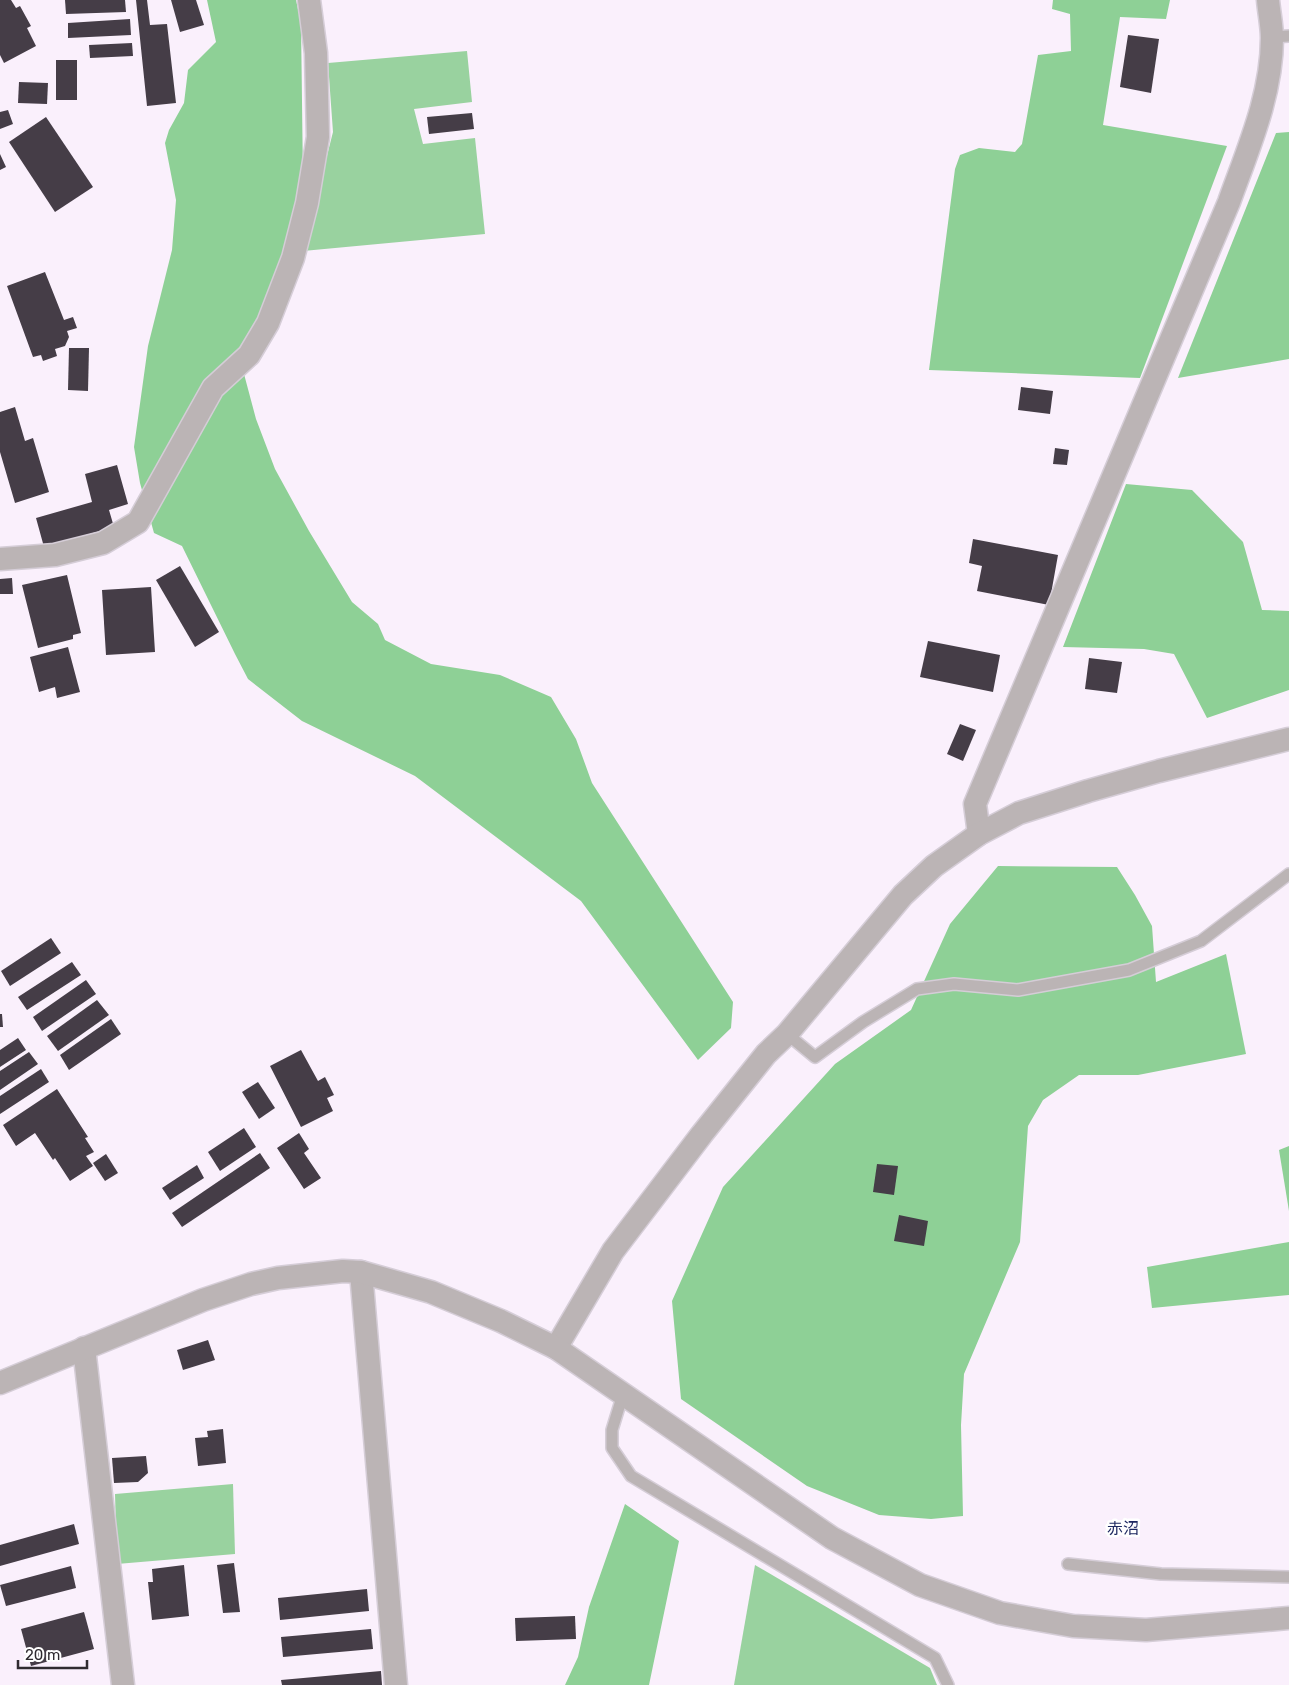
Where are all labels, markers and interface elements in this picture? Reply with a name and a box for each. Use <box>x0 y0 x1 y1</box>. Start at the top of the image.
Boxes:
district label: 赤沼 <box>1107 1519 1139 1538</box>
scale bar <box>18 1638 86 1670</box>
text: 20 m <box>25 1646 60 1664</box>

